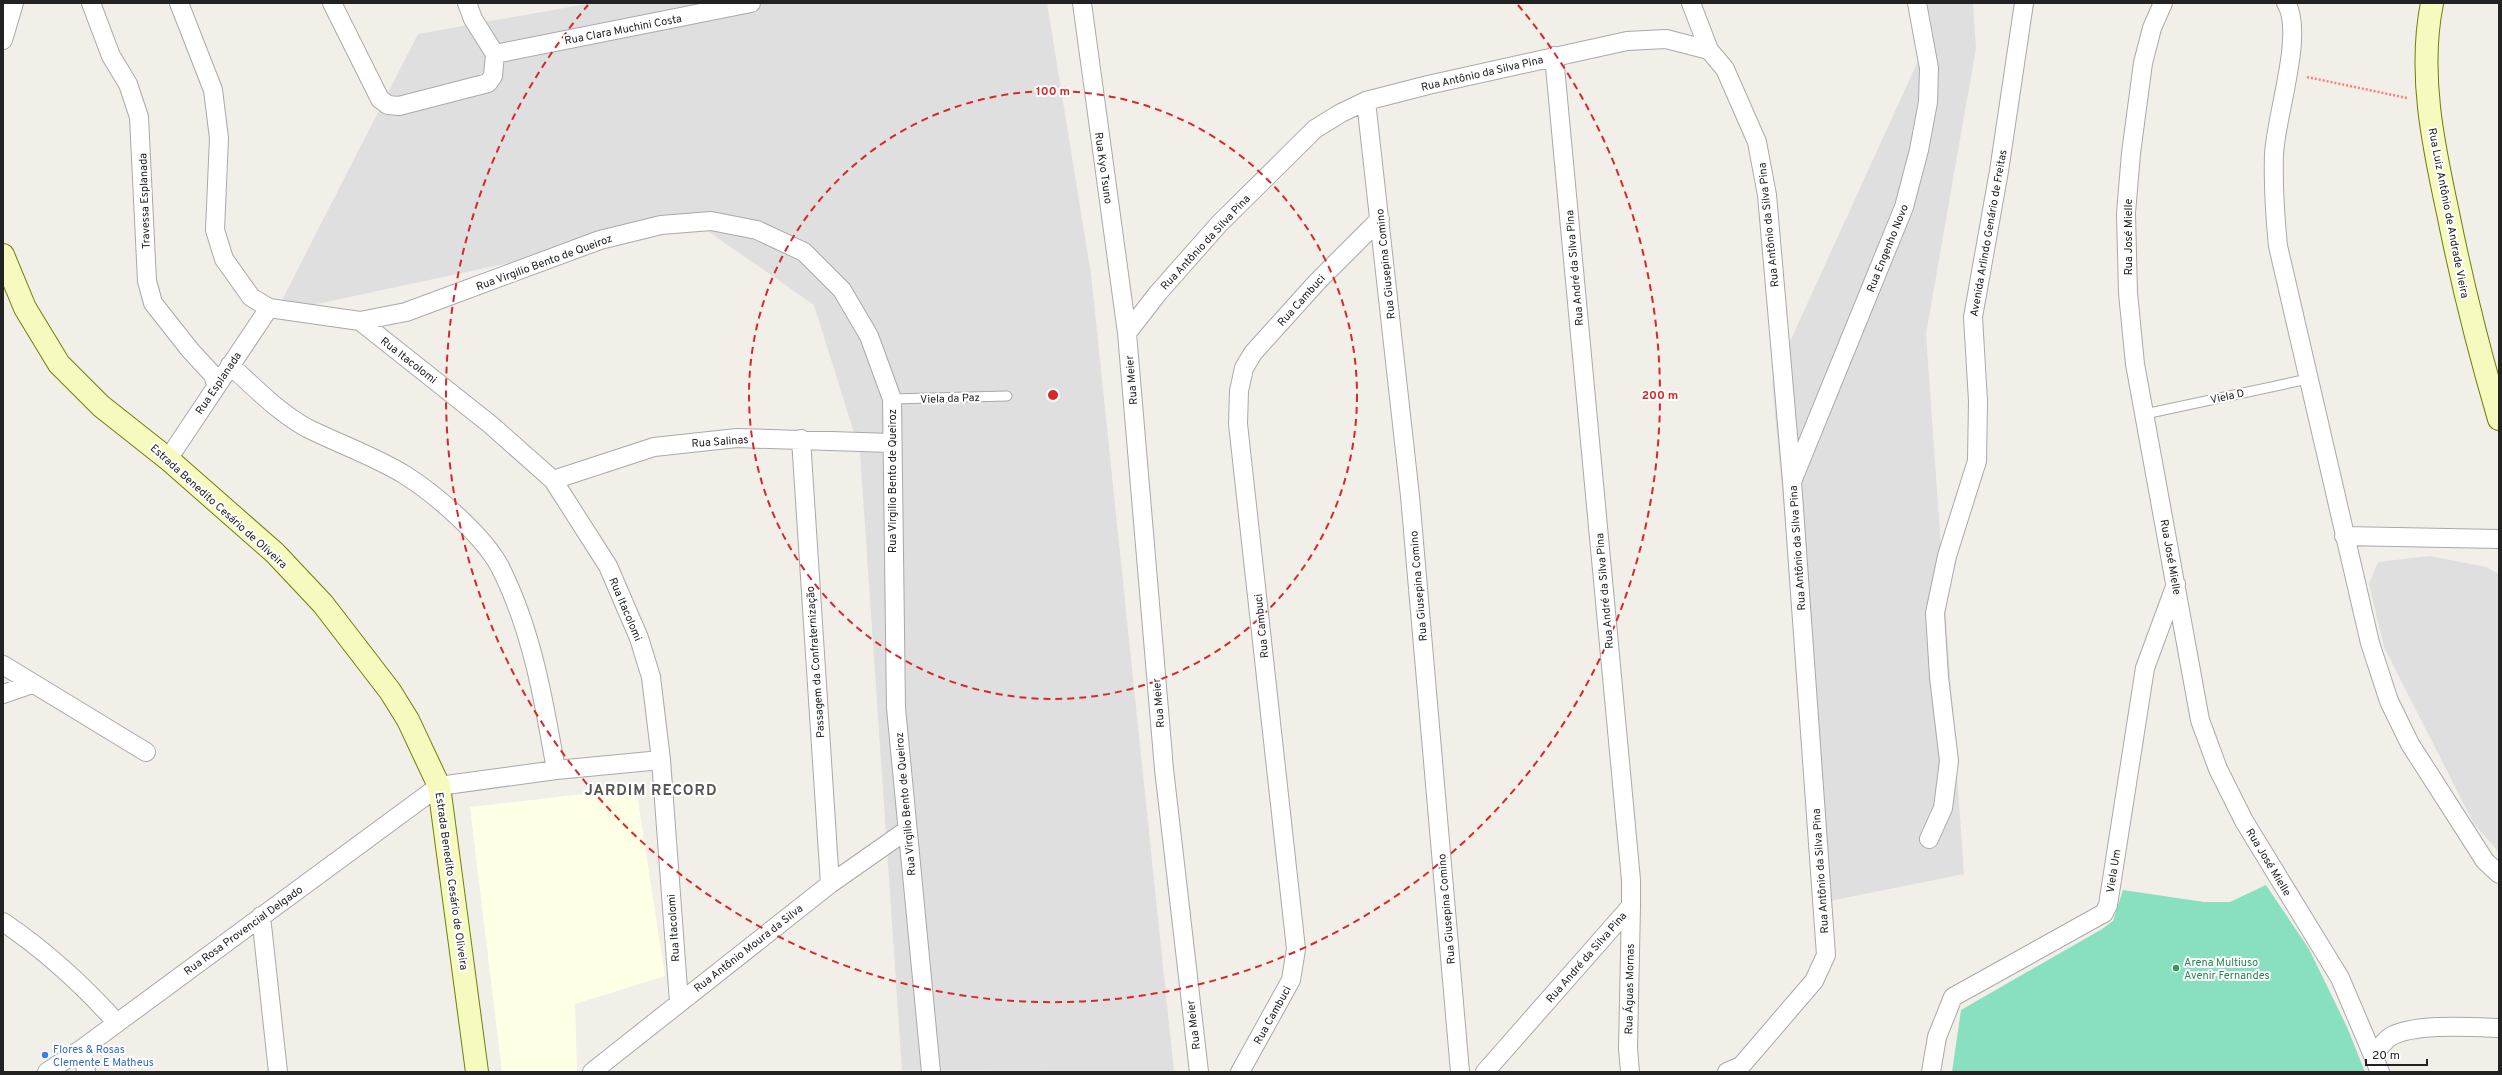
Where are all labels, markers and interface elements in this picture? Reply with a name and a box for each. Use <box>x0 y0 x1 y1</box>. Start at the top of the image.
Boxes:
street label: Rua Clara Muchini Costa <box>563 12 683 48</box>
street label: Rua Antônio da Silva Pina <box>1420 53 1545 95</box>
text: 100 m <box>1036 84 1070 100</box>
street label: Rua Luiz Antônio de Andrade Vieira <box>2425 127 2471 300</box>
street label: Rua Kyo Tsuno <box>1091 131 1115 205</box>
street label: Avenida Arlindo Genário de Freitas <box>1967 149 2011 318</box>
street label: Travessa Esplanada <box>136 153 154 249</box>
street label: Rua Antônio da Silva Pina <box>1755 162 1783 288</box>
street label: Rua Antônio da Silva Pina <box>1158 192 1254 293</box>
street label: Rua José Mielle <box>2122 199 2136 275</box>
street label: Rua Engenho Novo <box>1864 202 1912 294</box>
street label: Rua Giusepina Comino <box>1373 208 1399 320</box>
street label: Rua André da Silva Pina <box>1563 209 1587 326</box>
street label: Rua Virgilio Bento de Queiroz <box>474 232 614 294</box>
street label: Rua Cambuci <box>1275 272 1329 329</box>
street label: Rua Itacolomi <box>377 334 439 387</box>
street label: Rua Esplanada <box>193 349 245 418</box>
street label: Rua Meier <box>1123 354 1141 405</box>
street label: Viela D <box>2209 387 2246 407</box>
centre of rings <box>1046 388 1060 402</box>
text: 200 m <box>1642 388 1678 404</box>
street label: Viela da Paz <box>920 391 980 407</box>
street label: Rua Virgilio Bento de Queiroz <box>886 409 900 553</box>
street label: Rua Salinas <box>691 433 749 451</box>
street label: Estrada Benedito Cesário de Oliveira <box>147 441 290 572</box>
street label: Rua Antônio da Silva Pina <box>1787 485 1809 611</box>
street label: Rua José Mielle <box>2156 518 2184 596</box>
street label: Rua Giusepina Comino <box>1407 530 1431 642</box>
street label: Rua André da Silva Pina <box>1593 532 1617 649</box>
street label: Rua Itacolomi <box>605 575 645 643</box>
street label: Passagem da Confraternização <box>804 586 828 738</box>
street label: Rua Cambuci <box>1252 593 1272 659</box>
street label: Rua Meier <box>1150 677 1168 728</box>
street label: Rua Virgilio Bento de Queiroz <box>893 732 919 876</box>
district label: JARDIM RECORD <box>584 782 718 801</box>
street label: Estrada Benedito Cesário de Oliveira <box>432 791 470 971</box>
street label: Rua Antônio da Silva Pina <box>1810 808 1832 934</box>
street label: Rua José Mielle <box>2242 826 2294 899</box>
street label: Viela Um <box>2104 848 2124 894</box>
street label: Rua Giusepina Comino <box>1435 853 1459 965</box>
street label: Rua Rosa Provencial Delgado <box>181 883 306 979</box>
street label: Rua Itacolomi <box>665 894 683 962</box>
street label: Rua Antônio Moura da Silva <box>691 902 806 996</box>
street label: Rua André da Silva Pina <box>1543 909 1630 1006</box>
street label: Rua Águas Mornas <box>1621 943 1638 1035</box>
place label: Arena Multiuso Avenir Fernandes <box>2184 956 2270 983</box>
marker: Arena Multiuso Avenir Fernandes <box>2171 963 2181 973</box>
street label: Rua Cambuci <box>1251 984 1295 1047</box>
street label: Rua Meier <box>1184 999 1204 1050</box>
scale bar <box>2366 1041 2427 1067</box>
place label: Flores & Rosas Clemente E Matheus <box>53 1043 154 1070</box>
text: 20 m <box>2372 1048 2400 1064</box>
marker: Flores & Rosas Clemente E Matheus <box>40 1050 50 1060</box>

